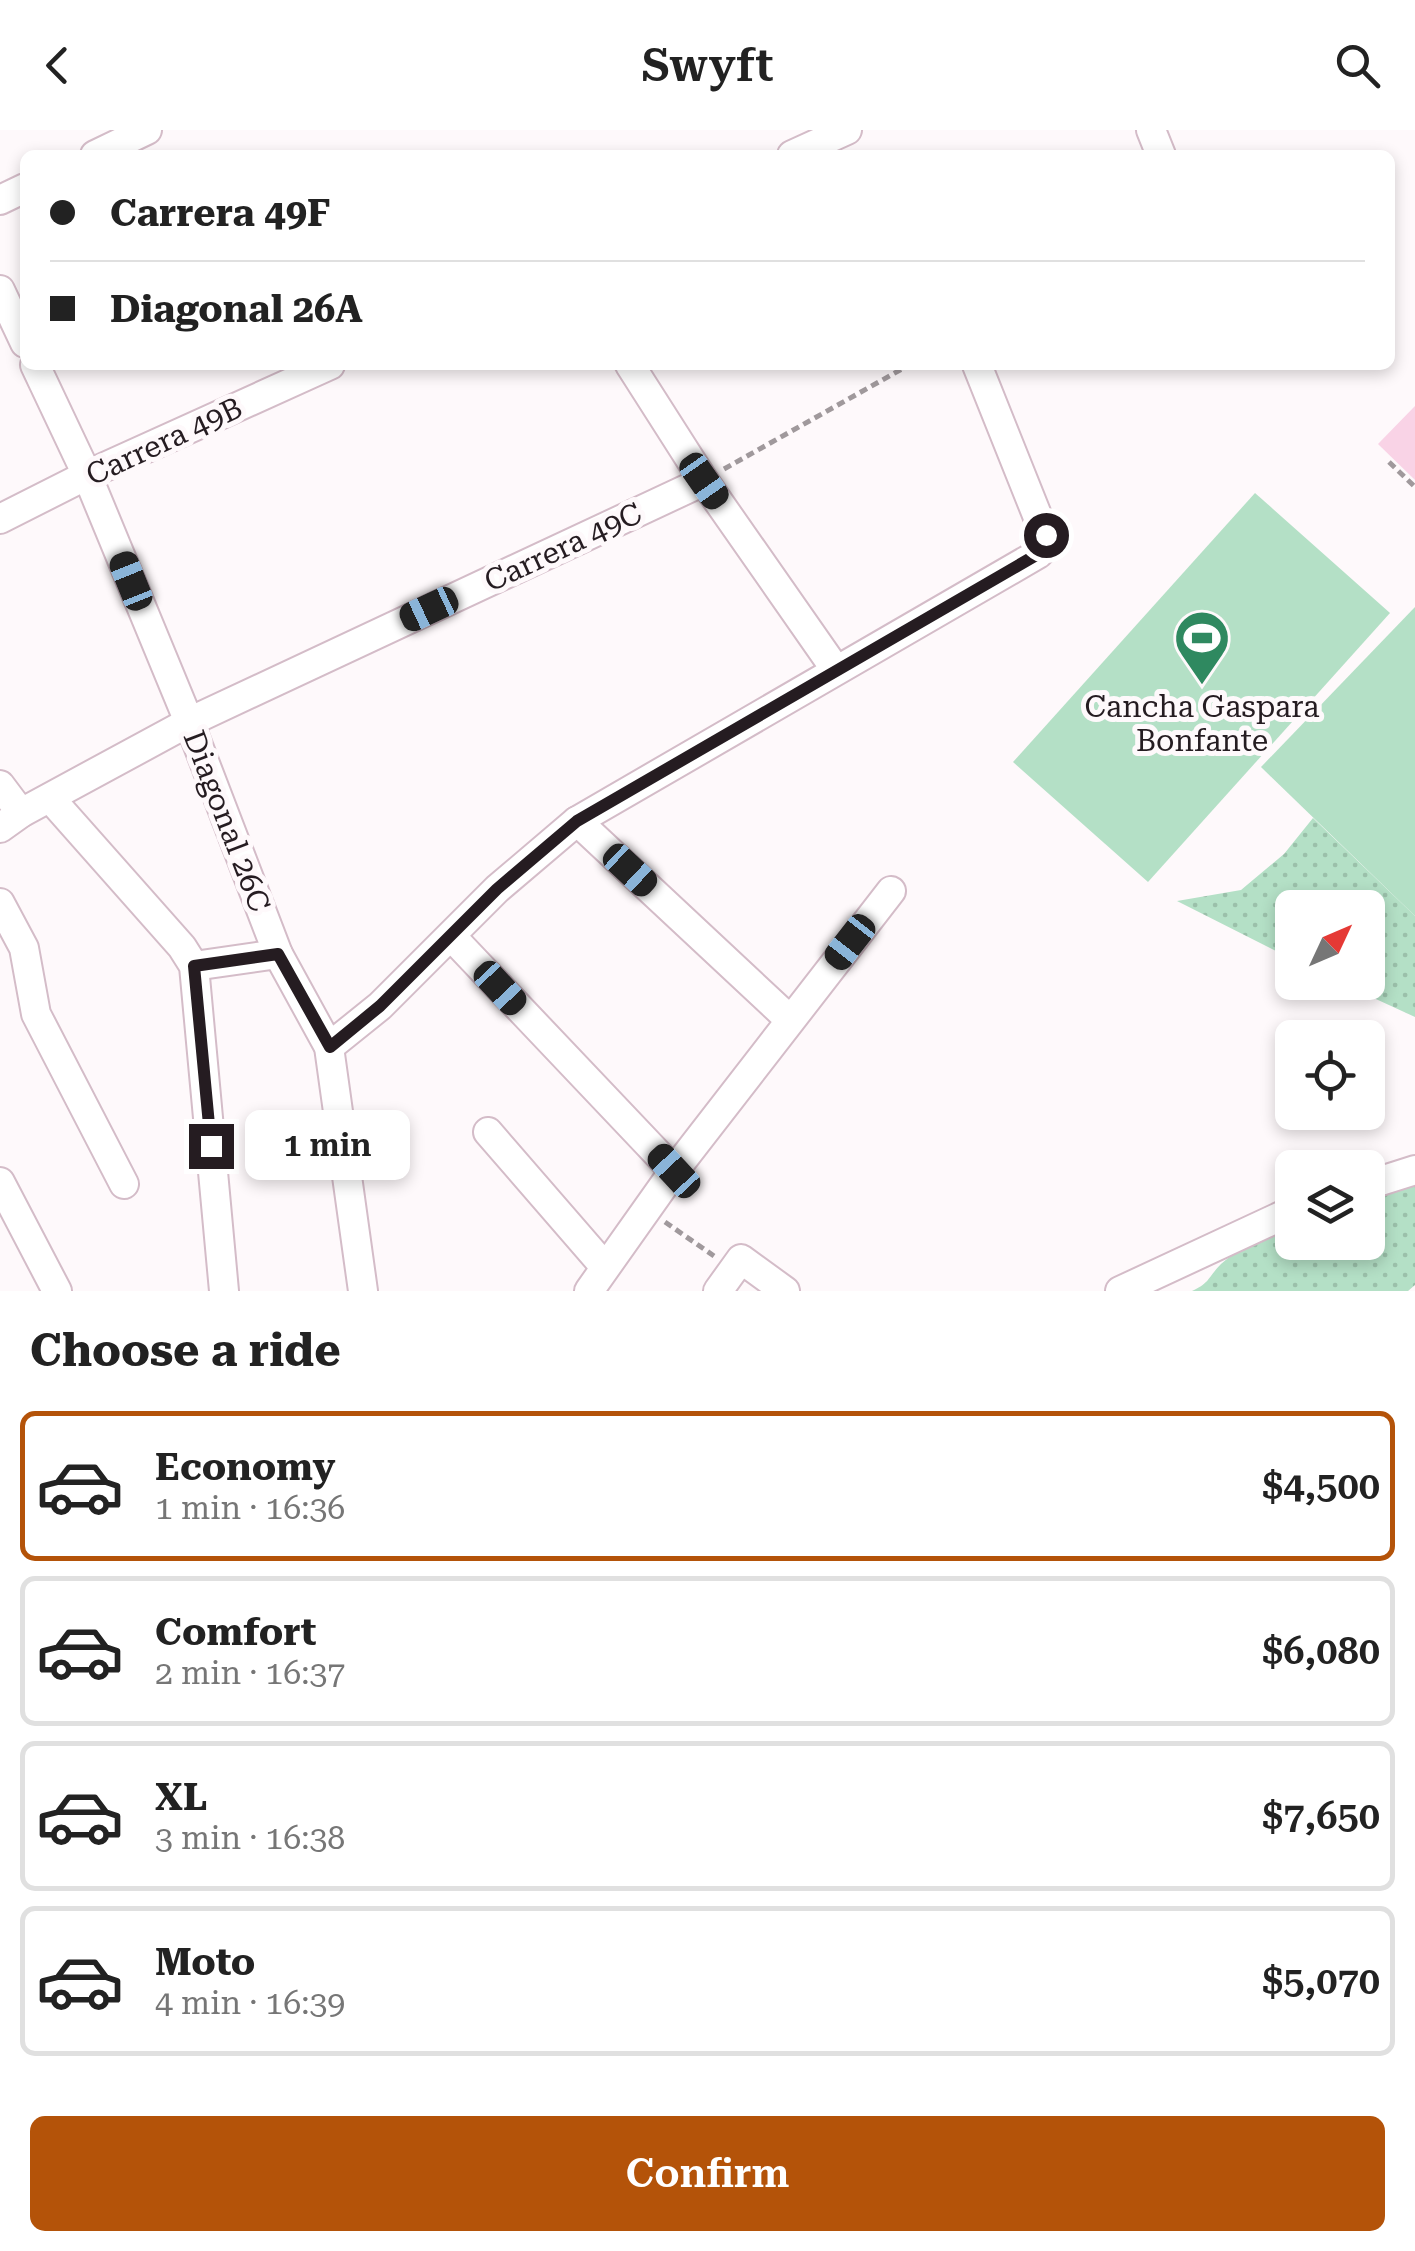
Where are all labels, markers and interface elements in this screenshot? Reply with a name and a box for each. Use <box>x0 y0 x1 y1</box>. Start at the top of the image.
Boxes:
icon: back <box>30 38 85 93</box>
icon: search <box>1330 38 1385 93</box>
text: Swyft <box>642 39 773 92</box>
text: Carrera 49F <box>110 191 330 235</box>
text: Diagonal 26A <box>110 287 363 331</box>
street label: Carrera 49B <box>80 390 248 492</box>
car <box>675 448 733 514</box>
street label: Carrera 49C <box>479 495 647 599</box>
route start <box>1024 513 1069 558</box>
car <box>106 548 156 614</box>
car <box>395 583 463 635</box>
sports icon: Cancha Gaspara Bonfante <box>1172 608 1232 687</box>
place label: Cancha Gaspara Bonfante <box>1084 689 1320 758</box>
street label: Diagonal 26C <box>176 725 278 917</box>
car <box>598 839 662 901</box>
north arrow <box>1275 890 1385 1000</box>
map controls <box>1275 890 1385 1260</box>
car <box>820 909 880 975</box>
car <box>469 956 531 1020</box>
button: locate <box>1275 1020 1385 1130</box>
callout: 1 min <box>246 1111 411 1181</box>
route end <box>189 1124 234 1169</box>
text: 1 min <box>283 1126 372 1164</box>
car <box>643 1139 705 1203</box>
button: layers <box>1275 1150 1385 1260</box>
text: Choose a ride <box>30 1324 341 1377</box>
icon: car <box>35 1441 125 1531</box>
text: Economy <box>155 1445 335 1489</box>
text: $4,500 <box>1262 1464 1380 1508</box>
text: 1 min · 16:36 <box>155 1489 345 1527</box>
icon: car <box>35 1606 125 1696</box>
text: Comfort <box>155 1610 316 1654</box>
text: $6,080 <box>1262 1629 1380 1673</box>
text: 2 min · 16:37 <box>155 1654 345 1692</box>
icon: car <box>35 1771 125 1861</box>
text: XL <box>155 1775 207 1819</box>
text: $7,650 <box>1262 1794 1380 1838</box>
text: 3 min · 16:38 <box>155 1819 345 1857</box>
icon: car <box>35 1936 125 2026</box>
text: Moto <box>155 1940 255 1984</box>
text: $5,070 <box>1262 1959 1380 2003</box>
text: 4 min · 16:39 <box>155 1984 345 2022</box>
button: Confirm <box>30 2116 1385 2231</box>

